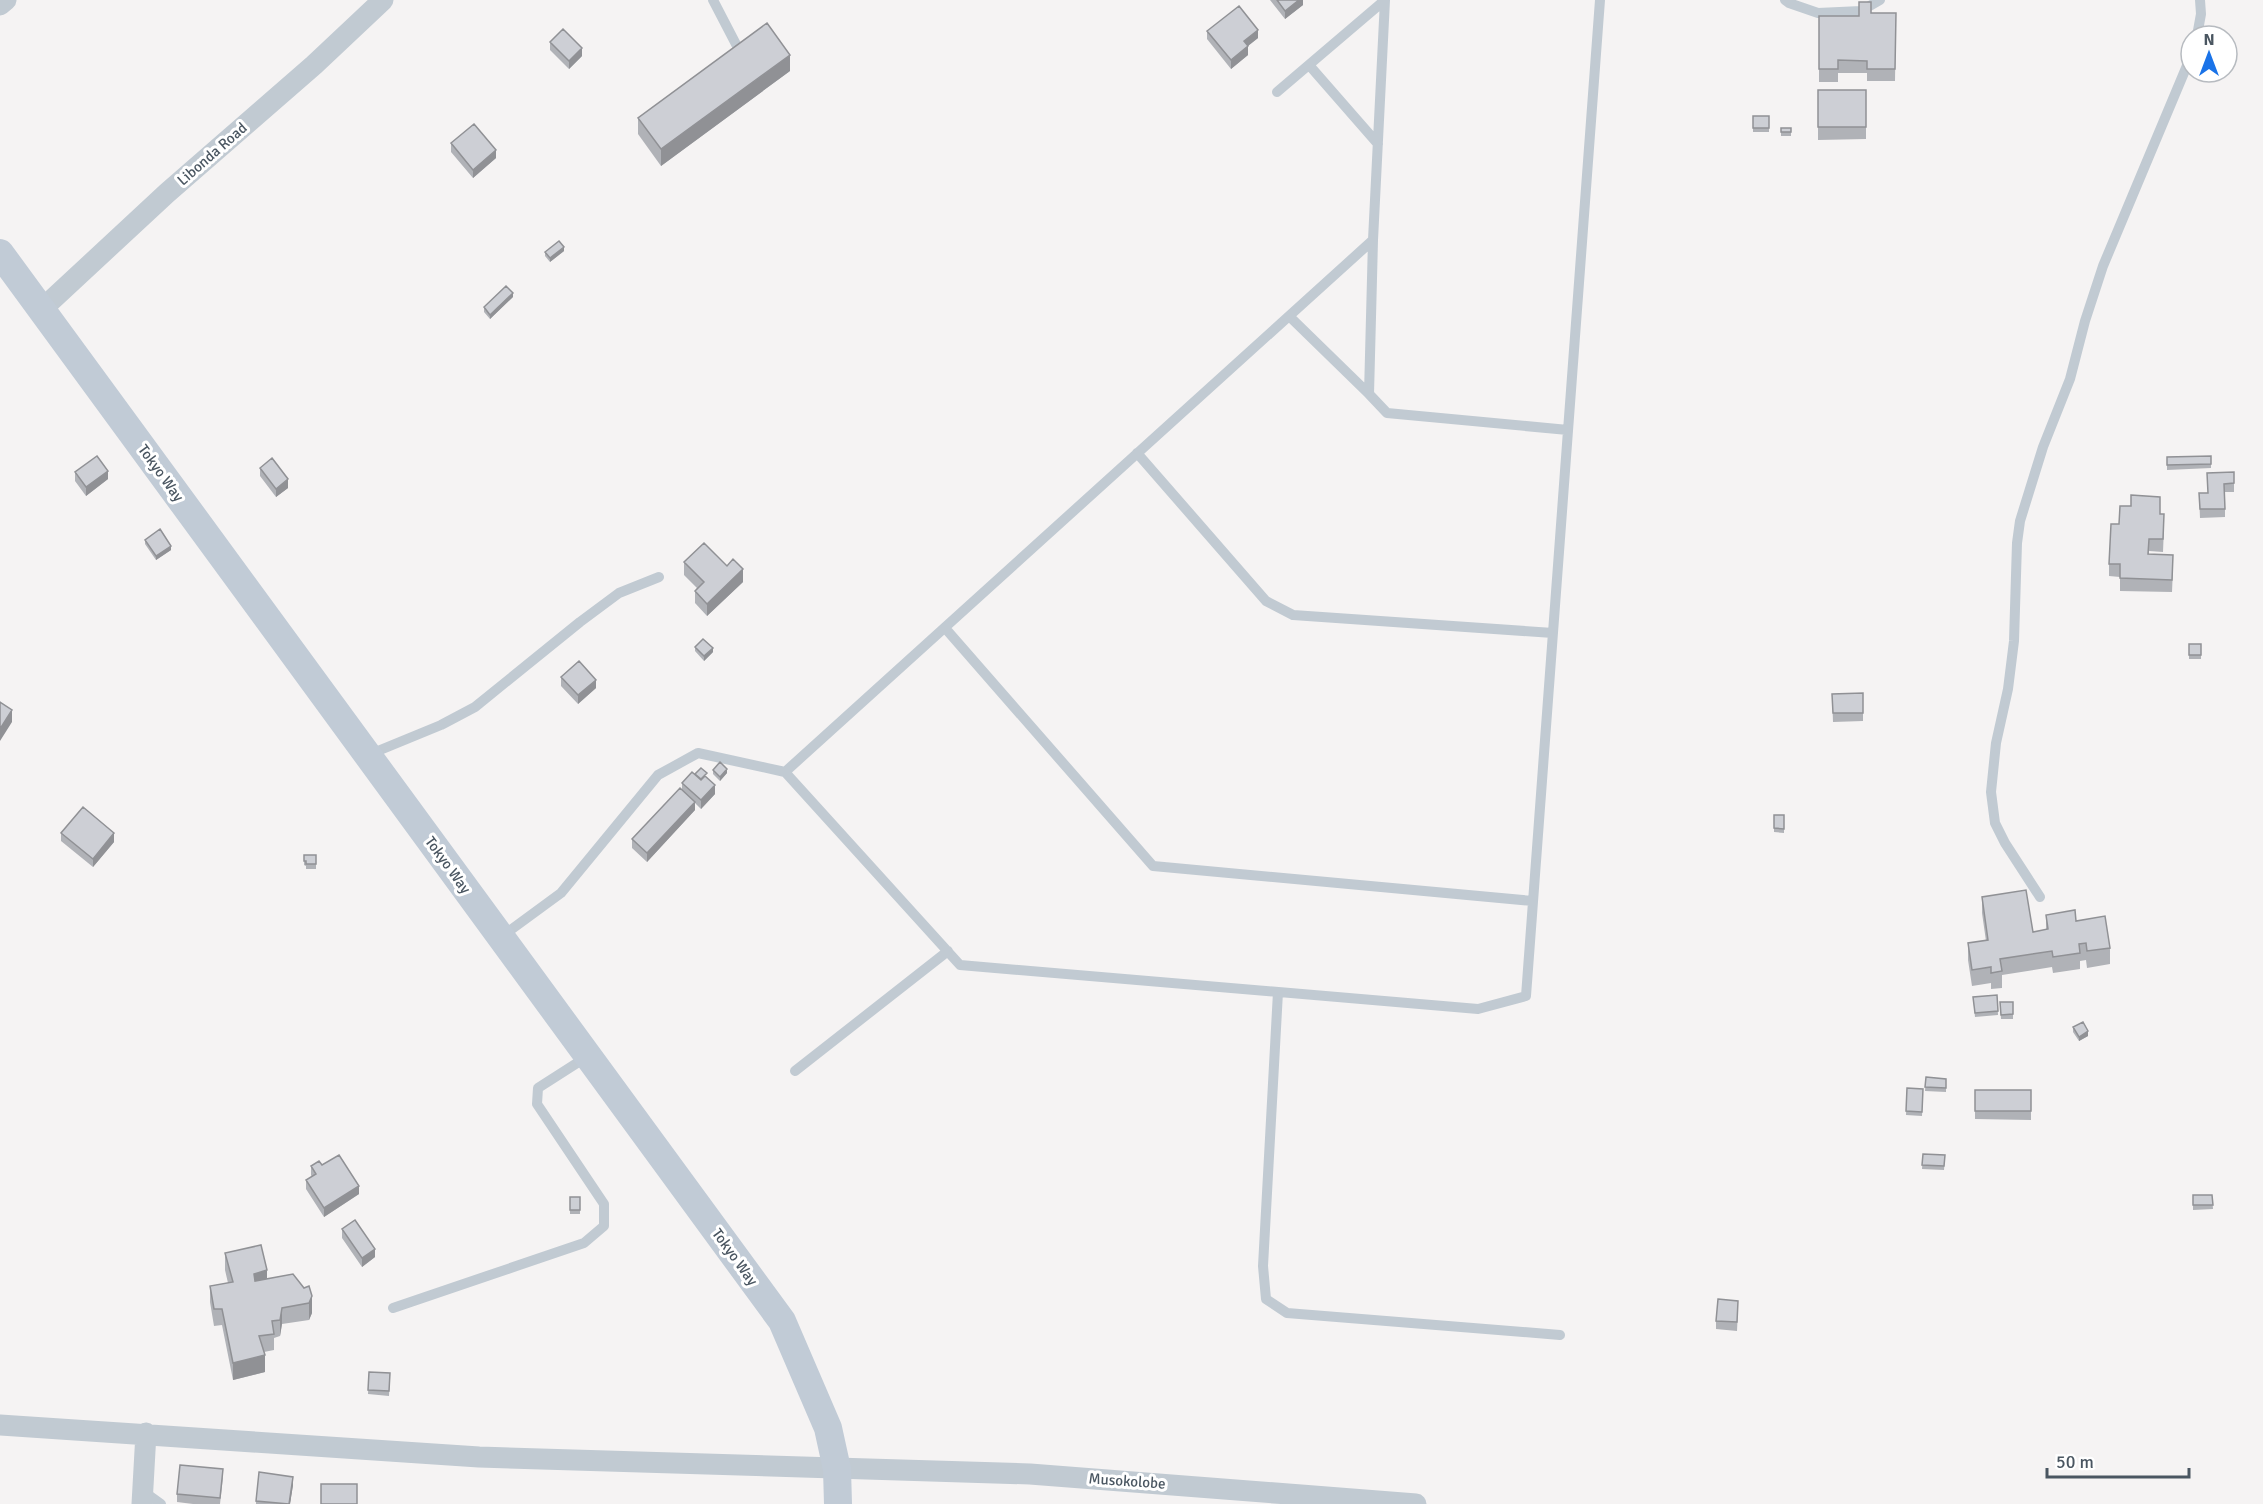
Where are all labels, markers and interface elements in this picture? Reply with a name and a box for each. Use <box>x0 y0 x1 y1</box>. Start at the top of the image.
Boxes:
north arrow <box>2179 24 2239 84</box>
text: N <box>2203 30 2215 50</box>
street label: Libonda Road <box>173 119 251 189</box>
street label: Tokyo Way <box>134 441 188 505</box>
street label: Tokyo Way <box>421 833 475 897</box>
street label: Tokyo Way <box>708 1225 762 1289</box>
scale bar <box>2047 1441 2190 1479</box>
text: 50 m <box>2056 1451 2094 1473</box>
street label: Musokolobe <box>1088 1469 1166 1493</box>

